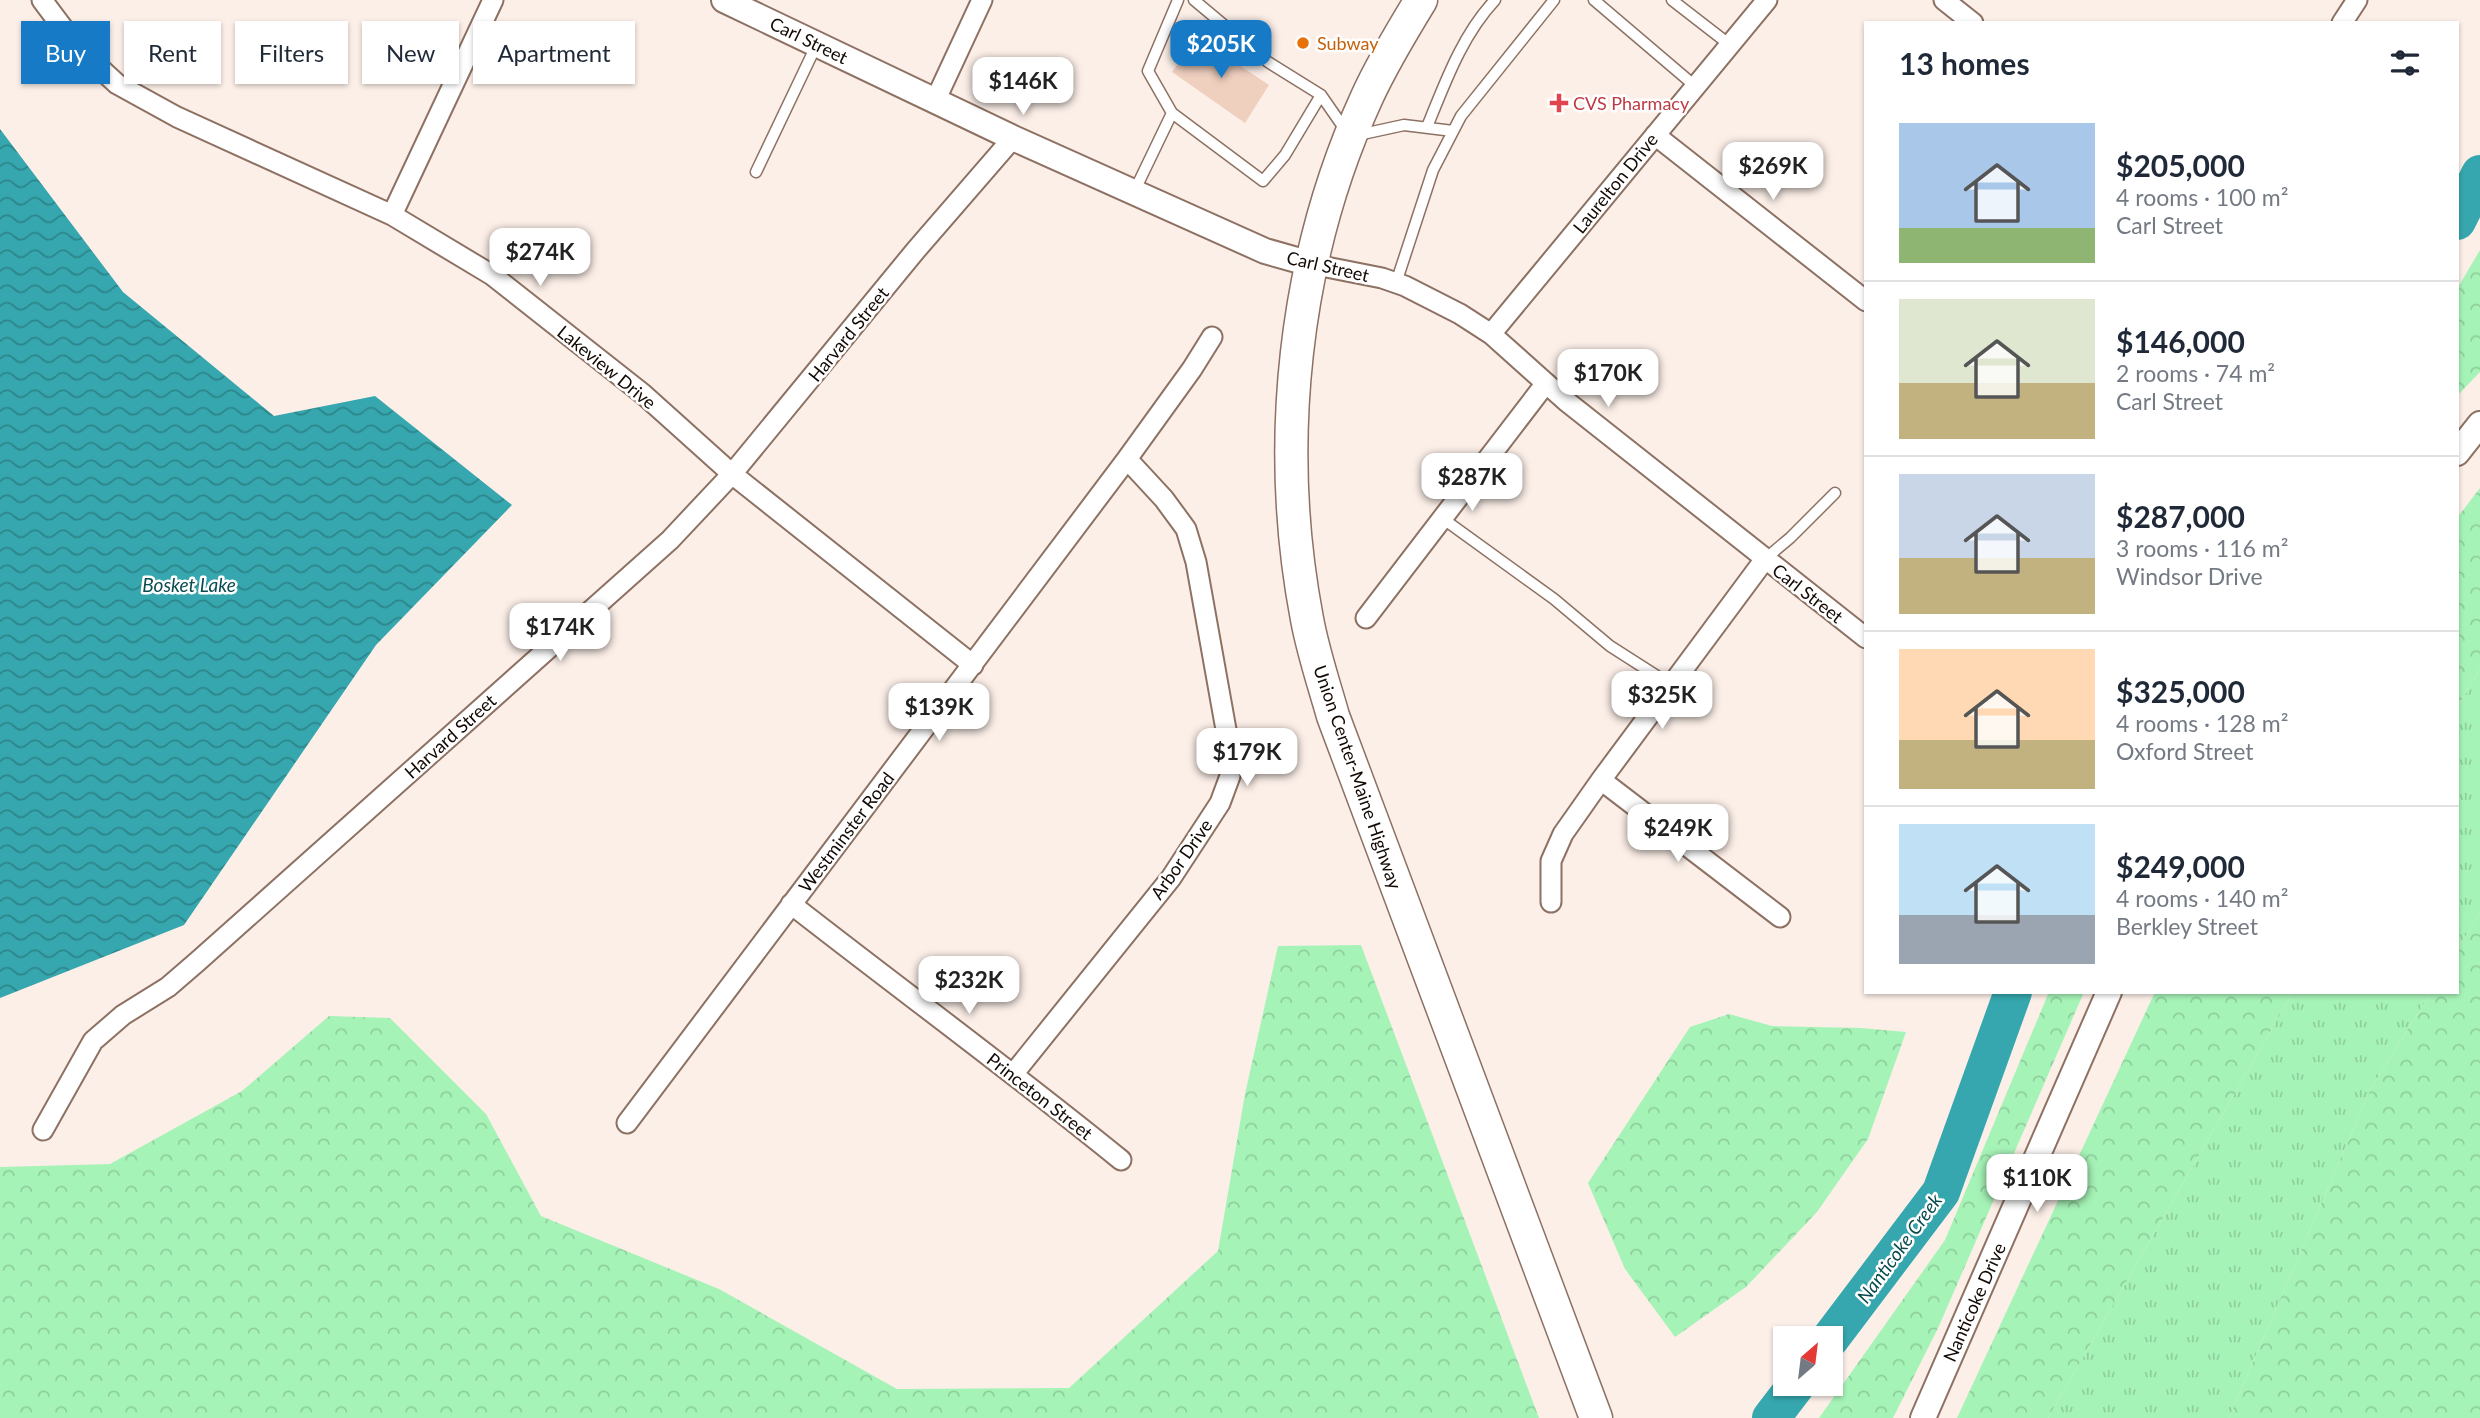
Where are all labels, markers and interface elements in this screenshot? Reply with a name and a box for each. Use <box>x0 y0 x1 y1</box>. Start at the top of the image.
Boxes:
street label: Carl Street <box>767 12 852 68</box>
pin: $205K <box>1172 20 1270 80</box>
chip: Buy <box>21 21 110 84</box>
chip: Rent <box>124 21 221 84</box>
chip: Filters <box>235 21 348 84</box>
chip: New <box>362 21 459 84</box>
chip: Apartment <box>473 21 635 84</box>
text: $205K <box>1186 29 1256 57</box>
place label: Subway <box>1317 32 1379 54</box>
marker: Subway <box>1295 35 1311 51</box>
icon: filters <box>2386 44 2424 82</box>
text: 13 homes <box>1899 45 2030 81</box>
pin: $146K <box>974 58 1072 117</box>
text: $146K <box>988 66 1058 94</box>
place label: CVS Pharmacy <box>1573 92 1690 114</box>
marker: CVS Pharmacy <box>1551 95 1567 111</box>
street label: Laurelton Drive <box>1568 129 1662 237</box>
pin: $269K <box>1724 142 1822 202</box>
text: $205,000 <box>2116 147 2245 183</box>
text: $269K <box>1738 151 1808 179</box>
icon: home <box>1955 151 2039 235</box>
text: 4 rooms · 100 m² <box>2116 183 2288 211</box>
text: Carl Street <box>2116 211 2223 239</box>
pin: $274K <box>491 229 589 288</box>
text: $274K <box>505 237 575 265</box>
street label: Carl Street <box>1285 246 1372 286</box>
street label: Harvard Street <box>803 282 893 386</box>
street label: Lakeview Drive <box>553 321 661 413</box>
text: $146,000 <box>2116 323 2245 359</box>
icon: home <box>1955 327 2039 411</box>
pin: $170K <box>1559 350 1657 409</box>
text: $170K <box>1573 358 1643 386</box>
text: 2 rooms · 74 m² <box>2116 359 2275 387</box>
text: Carl Street <box>2116 387 2223 415</box>
pin: $287K <box>1423 454 1521 513</box>
text: $287K <box>1437 462 1507 490</box>
text: $287,000 <box>2116 498 2245 534</box>
icon: home <box>1955 502 2039 586</box>
text: 3 rooms · 116 m² <box>2116 534 2288 562</box>
street label: Carl Street <box>1768 559 1848 628</box>
text: Windsor Drive <box>2116 562 2263 590</box>
water label: Bosket Lake <box>142 573 236 596</box>
pin: $174K <box>511 604 609 663</box>
text: $174K <box>525 612 595 640</box>
street label: Union Center-Maine Highway <box>1309 662 1407 893</box>
pin: $325K <box>1613 672 1711 731</box>
text: $325,000 <box>2116 673 2245 709</box>
icon: home <box>1955 677 2039 761</box>
text: $325K <box>1627 680 1697 708</box>
pin: $139K <box>890 684 988 743</box>
street label: Harvard Street <box>400 689 501 783</box>
text: $139K <box>904 692 974 720</box>
text: 4 rooms · 128 m² <box>2116 709 2288 737</box>
pin: $179K <box>1198 728 1296 788</box>
text: $179K <box>1212 737 1282 765</box>
text: Oxford Street <box>2116 737 2253 765</box>
street label: Westminster Road <box>794 767 898 897</box>
pin: $249K <box>1629 804 1727 864</box>
text: $249K <box>1643 813 1713 841</box>
street label: Arbor Drive <box>1145 815 1217 903</box>
text: $249,000 <box>2116 848 2245 884</box>
icon: home <box>1955 852 2039 936</box>
text: 4 rooms · 140 m² <box>2116 884 2288 912</box>
text: Berkley Street <box>2116 912 2258 940</box>
pin: $232K <box>920 956 1018 1016</box>
text: $232K <box>934 965 1004 993</box>
street label: Princeton Street <box>983 1048 1098 1144</box>
pin: $110K <box>1988 1154 2086 1214</box>
text: $110K <box>2002 1163 2072 1191</box>
water label: Nanticoke Creek <box>1852 1188 1947 1307</box>
street label: Nanticoke Drive <box>1938 1239 2010 1365</box>
north arrow <box>1773 1326 1843 1396</box>
map controls <box>1773 1326 1843 1396</box>

